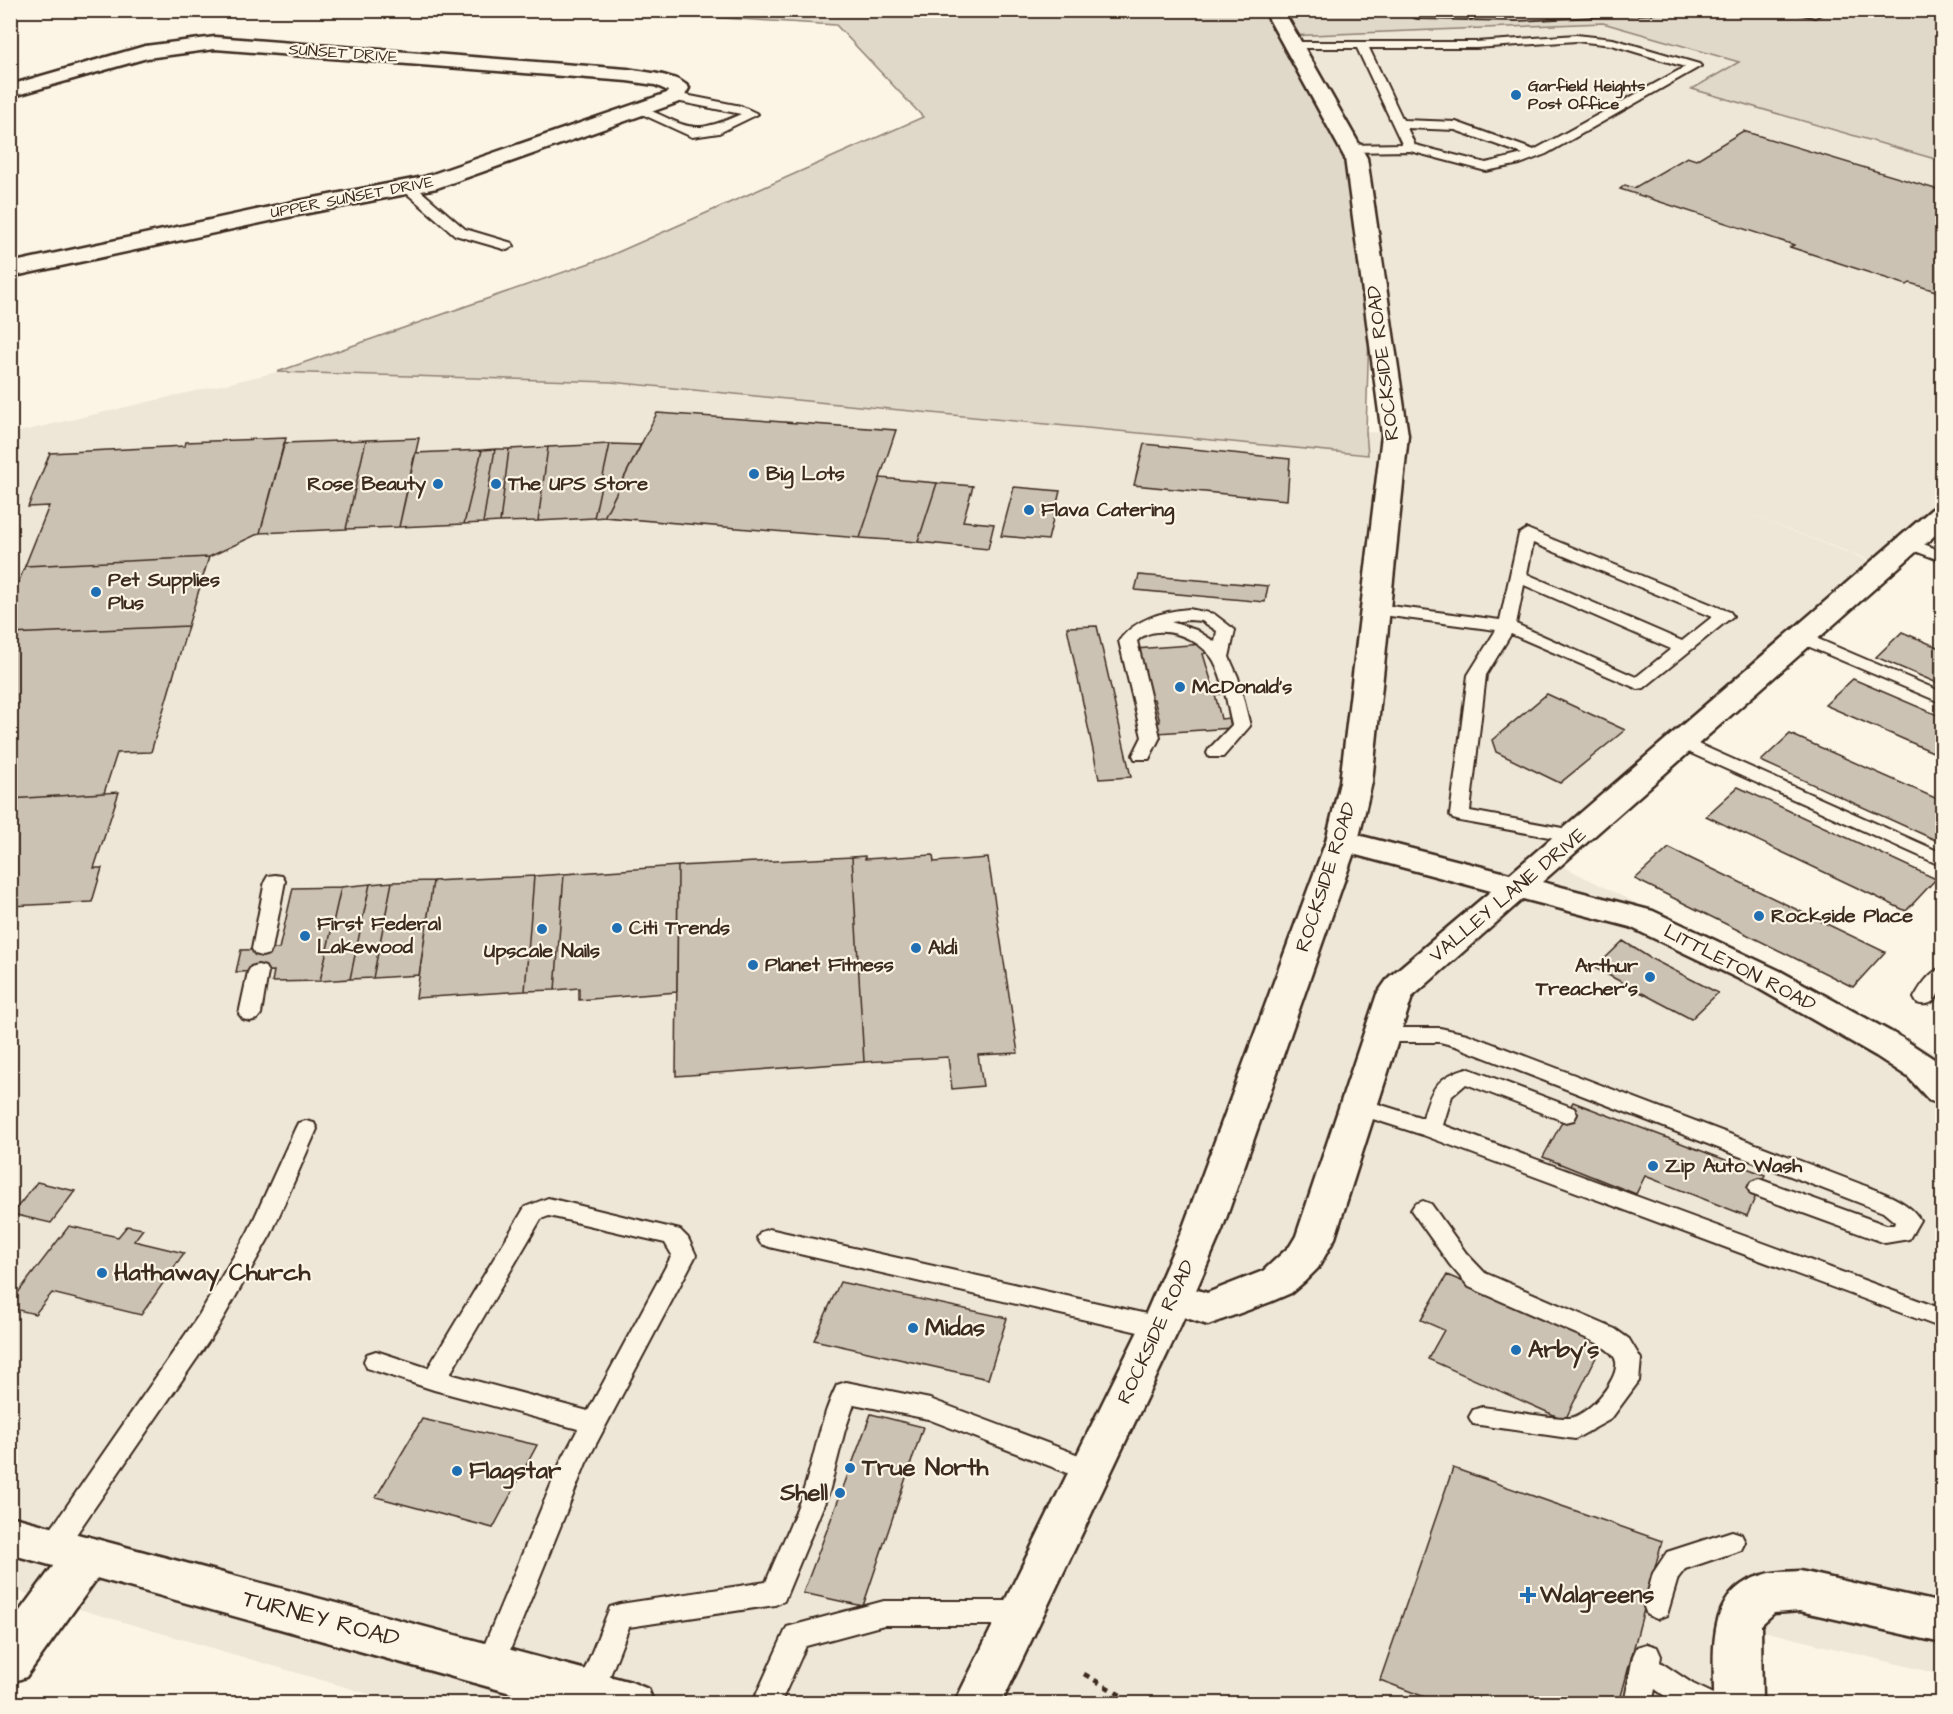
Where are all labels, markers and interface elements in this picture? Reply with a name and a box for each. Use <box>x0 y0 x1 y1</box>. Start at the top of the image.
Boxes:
street label: SUNSET DRIVE <box>288 38 399 68</box>
place label: Garfield Heights Post Office <box>1528 75 1645 115</box>
marker: Garfield Heights Post Office <box>1509 88 1523 102</box>
street label: UPPER SUNSET DRIVE <box>269 170 436 224</box>
street label: ROCKSIDE ROAD <box>1360 284 1406 442</box>
place label: Big Lots <box>766 460 845 489</box>
marker: Big Lots <box>747 467 761 481</box>
place label: Rose Beauty <box>307 470 426 499</box>
place label: The UPS Store <box>507 470 648 498</box>
marker: Rose Beauty <box>431 477 445 491</box>
marker: The UPS Store <box>489 477 503 491</box>
place label: Flava Catering <box>1041 496 1175 525</box>
marker: Flava Catering <box>1022 503 1036 517</box>
place label: Pet Supplies Plus <box>108 566 220 617</box>
marker: Pet Supplies Plus <box>89 585 103 599</box>
place label: McDonald's <box>1192 673 1292 701</box>
marker: McDonald's <box>1173 680 1187 694</box>
street label: ROCKSIDE ROAD <box>1289 798 1363 956</box>
street label: VALLEY LANE DRIVE <box>1423 821 1593 969</box>
place label: Rockside Place <box>1771 902 1913 930</box>
marker: Rockside Place <box>1752 909 1766 923</box>
place label: First Federal Lakewood <box>317 910 441 961</box>
place label: Citi Trends <box>629 914 730 942</box>
street label: LITTLETON ROAD <box>1659 918 1821 1018</box>
marker: Citi Trends <box>610 921 624 935</box>
marker: Upscale Nails <box>535 922 549 936</box>
marker: First Federal Lakewood <box>298 929 312 943</box>
place label: Aldi <box>928 934 958 962</box>
place label: Upscale Nails <box>484 937 600 965</box>
marker: Aldi <box>909 941 923 955</box>
place label: Planet Fitness <box>765 951 894 979</box>
place label: Arthur Treacher's <box>1535 952 1639 1003</box>
marker: Planet Fitness <box>746 958 760 972</box>
marker: Arthur Treacher's <box>1643 970 1657 984</box>
place label: Zip Auto Wash <box>1665 1152 1803 1180</box>
marker: Zip Auto Wash <box>1646 1159 1660 1173</box>
street label: ROCKSIDE ROAD <box>1110 1255 1202 1409</box>
place label: Hathaway Church <box>114 1256 311 1292</box>
marker: Hathaway Church <box>95 1266 109 1280</box>
place label: Midas <box>925 1311 985 1345</box>
marker: Midas <box>906 1321 920 1335</box>
place label: Arby's <box>1528 1333 1599 1369</box>
marker: Arby's <box>1509 1343 1523 1357</box>
place label: True North <box>861 1451 989 1485</box>
place label: Flagstar <box>469 1454 562 1489</box>
marker: True North <box>843 1461 857 1475</box>
marker: Flagstar <box>450 1464 464 1478</box>
place label: Shell <box>779 1476 828 1510</box>
marker: Shell <box>833 1486 847 1500</box>
place label: Walgreens <box>1539 1578 1654 1613</box>
street label: TURNEY ROAD <box>239 1582 403 1656</box>
marker: Walgreens <box>1521 1588 1535 1602</box>

